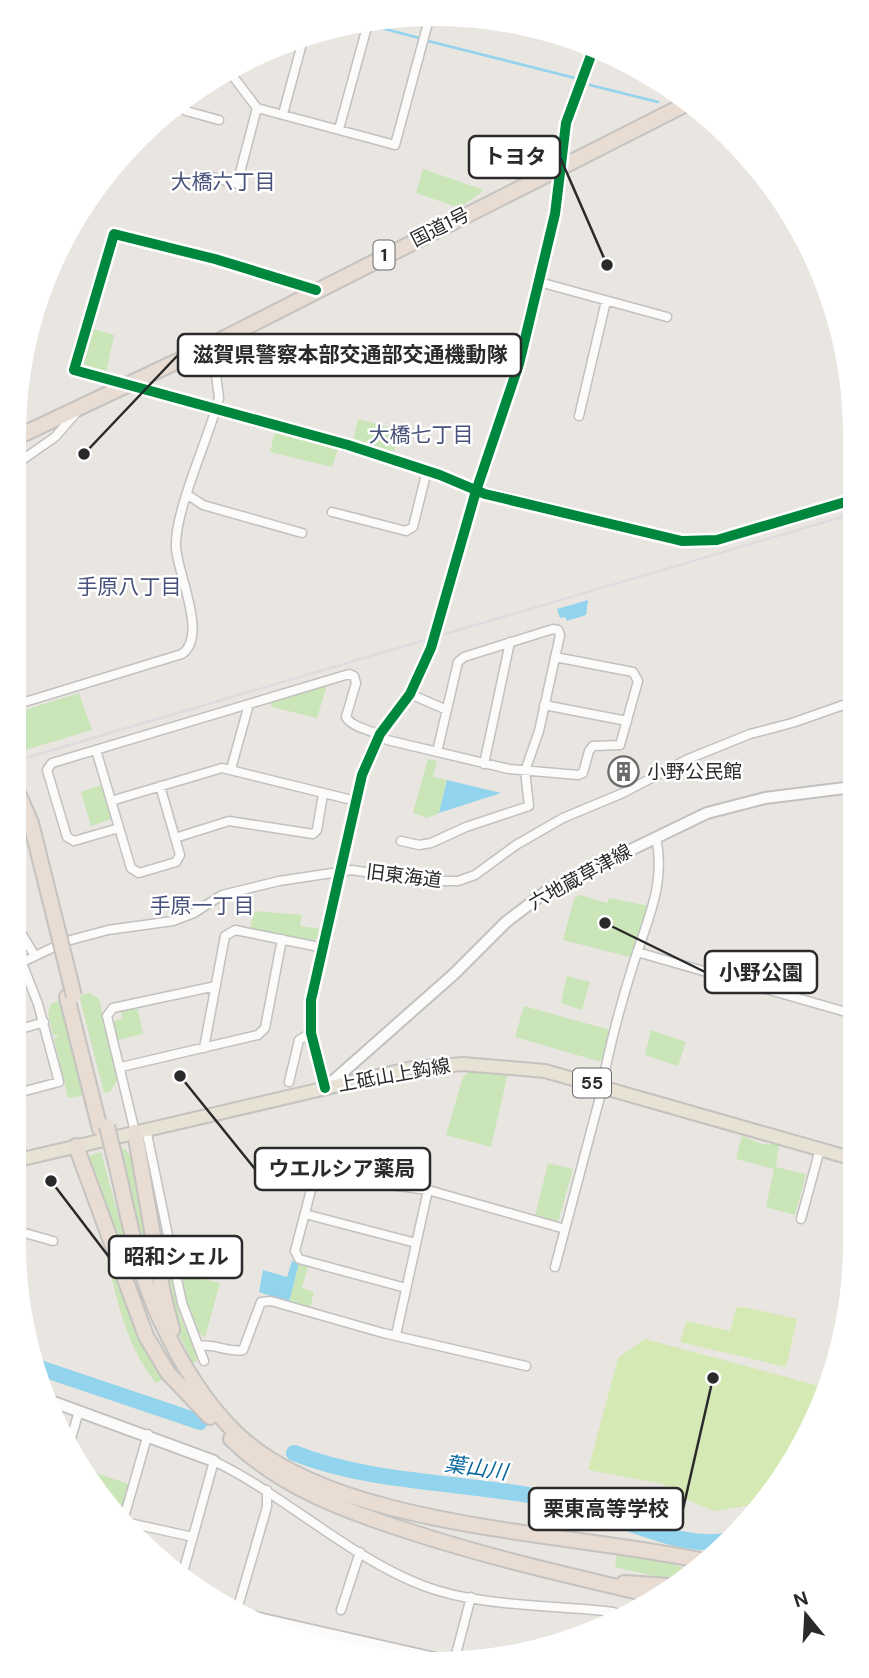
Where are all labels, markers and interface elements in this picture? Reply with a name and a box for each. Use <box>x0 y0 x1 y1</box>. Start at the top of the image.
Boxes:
callout: トヨタ <box>469 136 560 178</box>
text: トヨタ <box>484 143 547 171</box>
district label: 大橋六丁目 <box>171 168 276 196</box>
street label: 国道1号 <box>406 202 474 252</box>
road number: 1 <box>374 241 394 270</box>
callout: 滋賀県警察本部交通部交通機動隊 <box>178 334 521 376</box>
text: 滋賀県警察本部交通部交通機動隊 <box>193 341 508 369</box>
district label: 大橋七丁目 <box>369 421 474 449</box>
district label: 手原八丁目 <box>77 573 182 601</box>
building icon: 小野公民館 <box>607 754 641 788</box>
place label: 小野公民館 <box>647 759 742 784</box>
street label: 六地蔵草津線 <box>524 838 636 916</box>
street label: 旧東海道 <box>365 859 443 893</box>
district label: 手原一丁目 <box>150 892 255 920</box>
callout: 小野公園 <box>705 951 817 993</box>
text: 小野公園 <box>719 959 803 987</box>
street label: 上砥山上鈎線 <box>336 1053 452 1097</box>
road number: 55 <box>573 1068 611 1098</box>
callout: ウエルシア薬局 <box>255 1148 430 1190</box>
text: ウエルシア薬局 <box>269 1155 416 1183</box>
callout: 昭和シェル <box>109 1236 242 1278</box>
text: 昭和シェル <box>124 1243 229 1271</box>
water label: 葉山川 <box>443 1450 511 1487</box>
callout: 栗東高等学校 <box>529 1488 683 1530</box>
text: 栗東高等学校 <box>543 1495 669 1523</box>
north arrow <box>771 1580 841 1650</box>
text: N <box>790 1585 811 1613</box>

